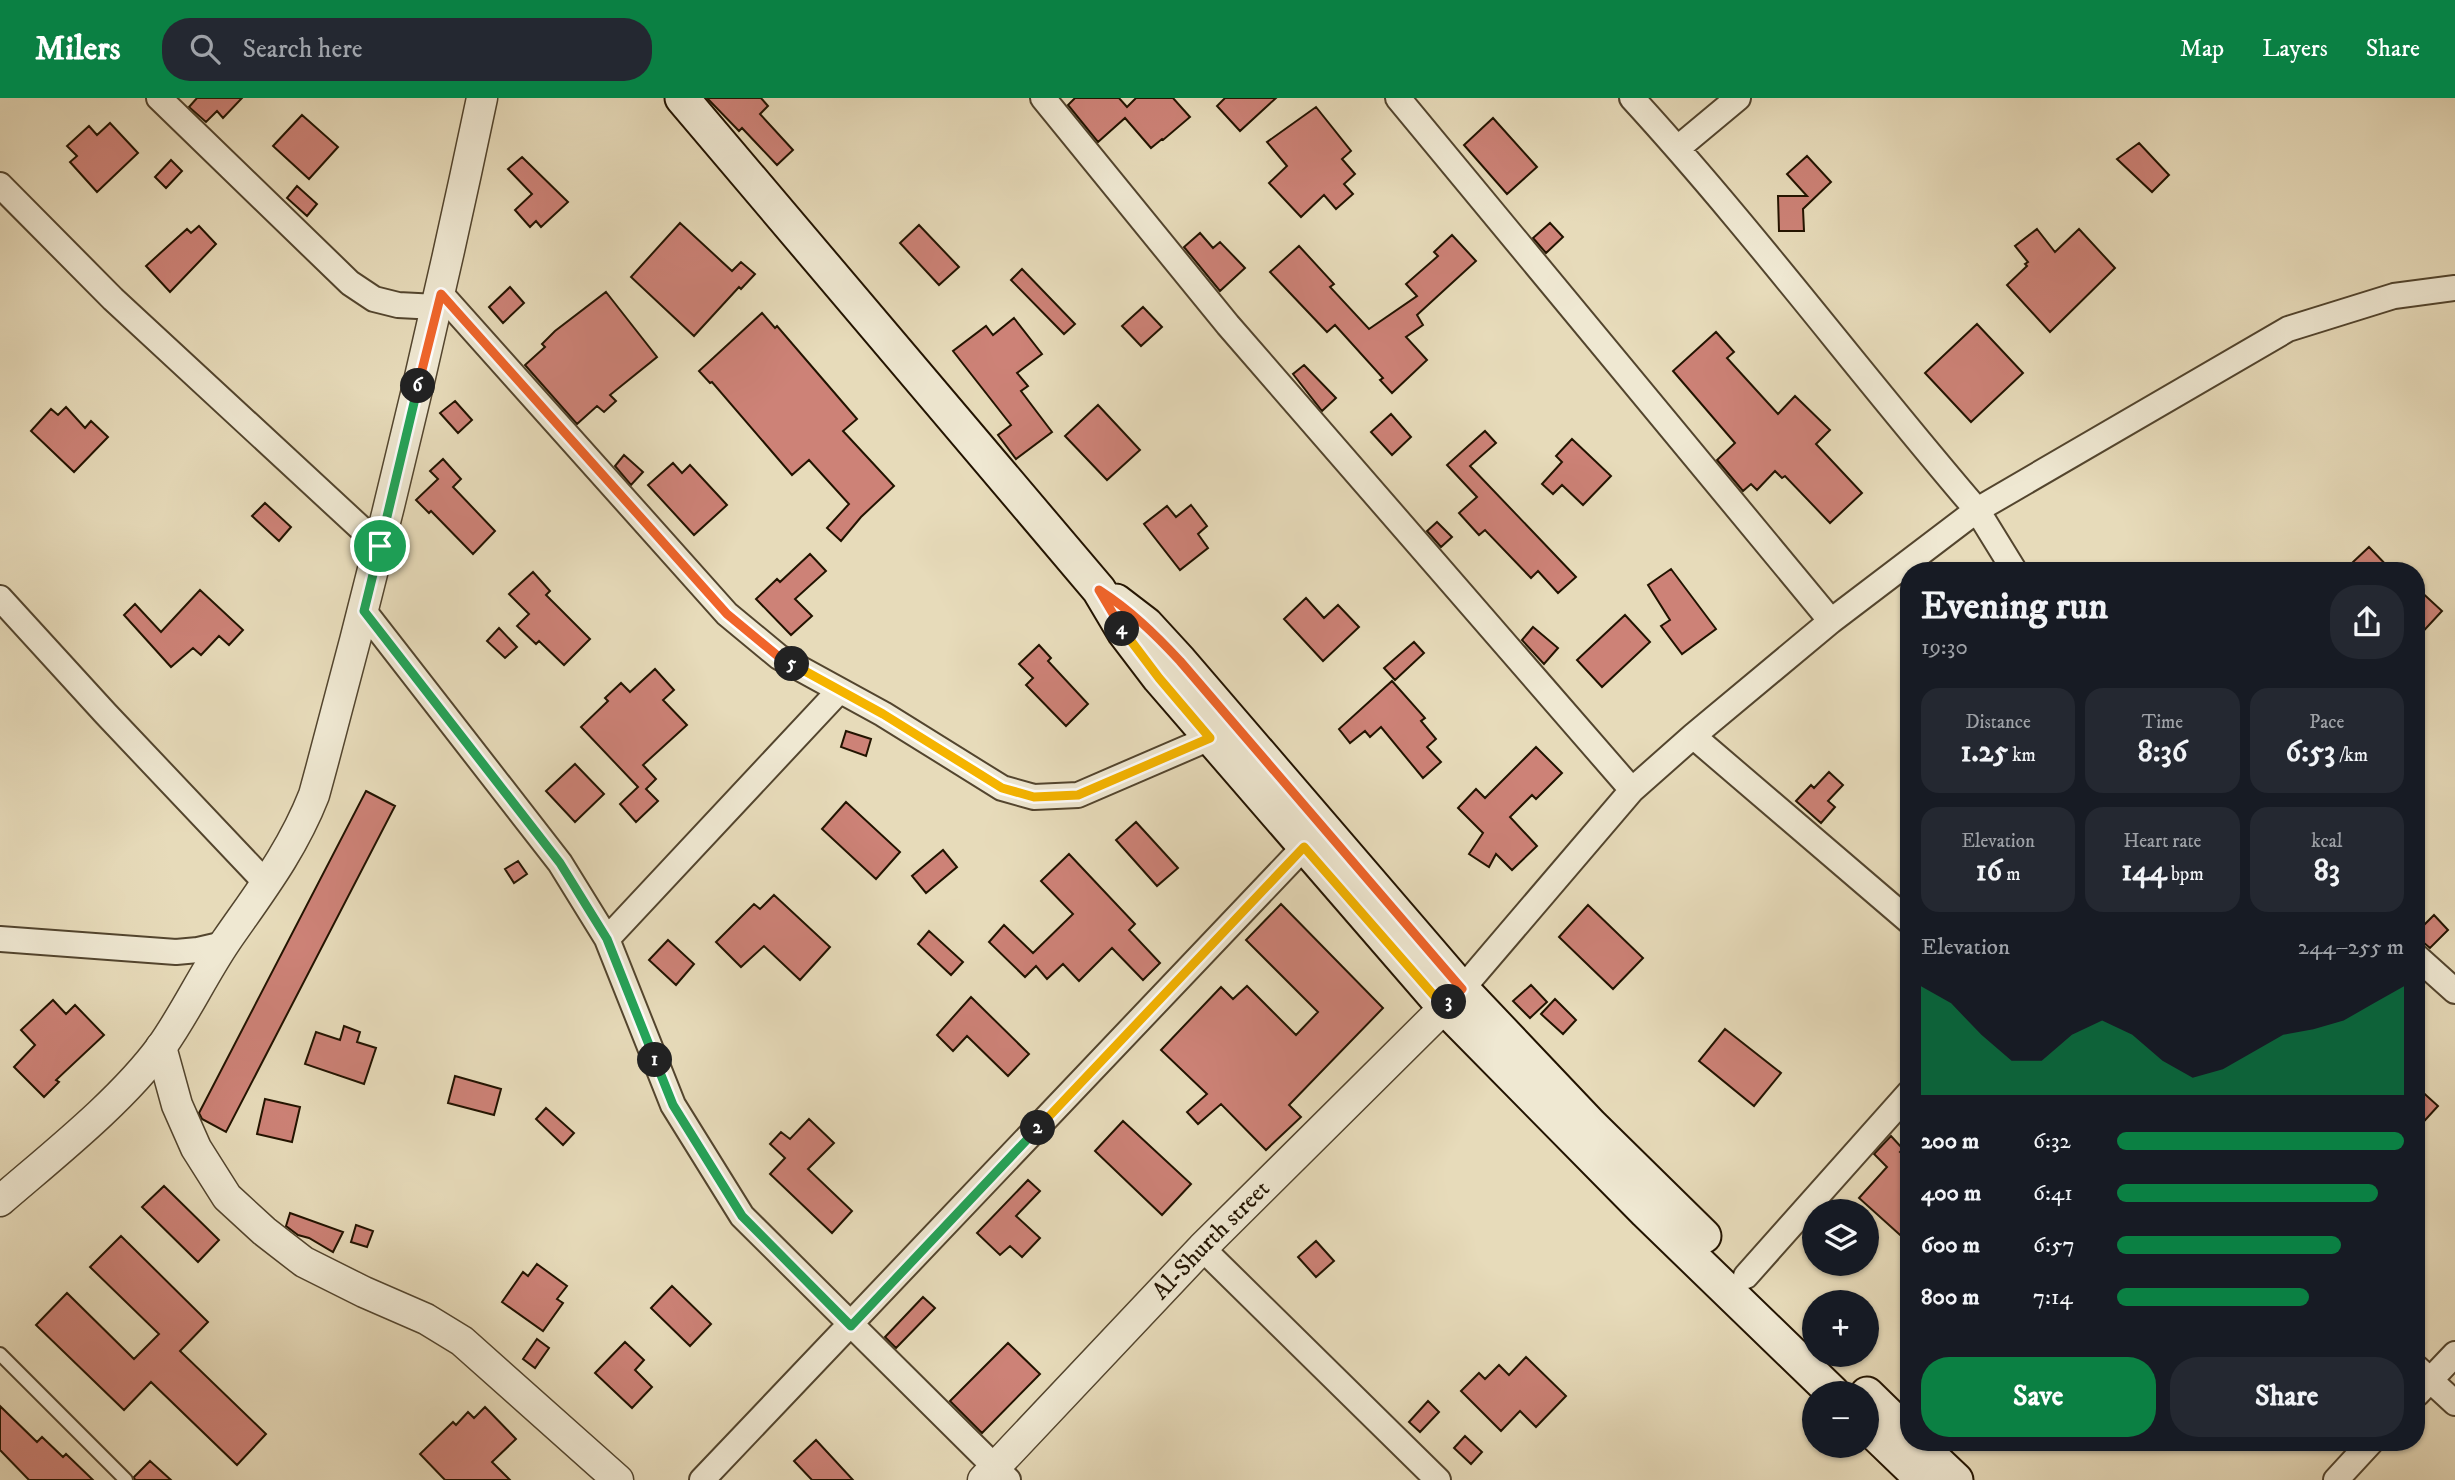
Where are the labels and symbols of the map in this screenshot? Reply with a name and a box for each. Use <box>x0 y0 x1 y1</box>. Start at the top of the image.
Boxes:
pin: 6 <box>400 368 436 404</box>
pin <box>350 516 410 576</box>
pin: 4 <box>1104 612 1140 646</box>
pin: 5 <box>774 646 810 682</box>
pin: 3 <box>1432 984 1466 1020</box>
pin: 1 <box>638 1042 672 1077</box>
pin: 2 <box>1020 1110 1056 1146</box>
street label: Al-Shurth street <box>1146 1174 1276 1306</box>

